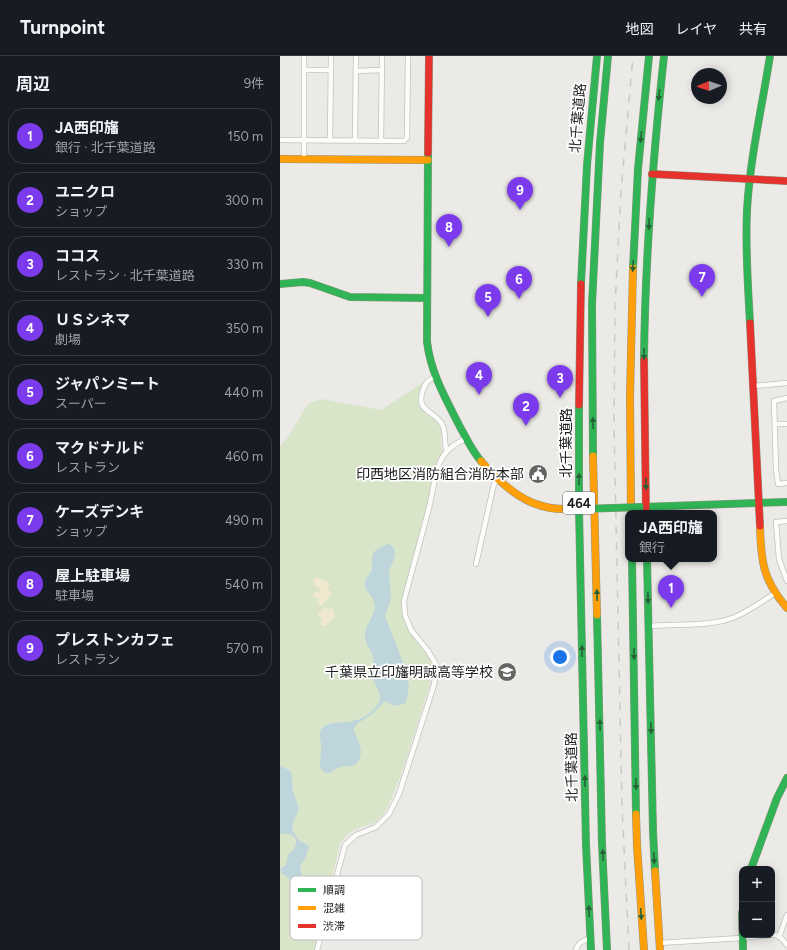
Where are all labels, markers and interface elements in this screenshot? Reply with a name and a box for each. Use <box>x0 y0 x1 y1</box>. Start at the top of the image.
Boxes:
text: Turnpoint <box>20 16 105 39</box>
text: 地図 <box>625 21 653 38</box>
text: レイヤ <box>675 21 717 38</box>
text: 共有 <box>739 21 767 38</box>
north arrow <box>691 68 727 104</box>
text: 周辺 <box>16 74 50 94</box>
text: 9件 <box>244 76 264 91</box>
street label: 北千葉道路 <box>566 82 590 154</box>
one-way arrow <box>656 89 662 101</box>
text: JA西印旛 <box>55 119 119 137</box>
text: 1 <box>27 129 33 144</box>
text: 150 m <box>228 129 263 144</box>
one-way arrow <box>637 131 644 143</box>
text: 銀行 · 北千葉道路 <box>55 140 156 155</box>
pin: 9 <box>507 177 533 210</box>
text: ユニクロ <box>55 183 115 201</box>
text: 2 <box>26 193 34 208</box>
text: 300 m <box>225 193 263 208</box>
text: ショップ <box>55 204 107 219</box>
pin: 8 <box>436 214 462 247</box>
one-way arrow <box>646 218 653 230</box>
text: ココス <box>55 247 100 265</box>
text: 3 <box>26 257 34 272</box>
text: 330 m <box>226 257 263 272</box>
one-way arrow <box>629 260 636 272</box>
pin: 7 <box>689 264 715 297</box>
pin: 6 <box>506 266 532 299</box>
text: レストラン · 北千葉道路 <box>55 268 195 283</box>
pin: 5 <box>475 284 501 317</box>
text: ＵＳシネマ <box>55 311 130 329</box>
text: 4 <box>26 321 34 336</box>
text: 350 m <box>226 321 263 336</box>
text: 劇場 <box>55 332 81 347</box>
one-way arrow <box>641 348 647 361</box>
pin: 4 <box>466 362 492 395</box>
pin: 3 <box>547 365 573 398</box>
text: ジャパンミート <box>55 375 160 393</box>
text: 5 <box>26 385 34 400</box>
text: 440 m <box>224 385 263 400</box>
pin: 2 <box>513 393 539 426</box>
text: スーパー <box>55 396 107 411</box>
street label: 北千葉道路 <box>558 408 575 478</box>
one-way arrow <box>589 417 596 429</box>
text: マクドナルド <box>55 439 145 457</box>
text: 6 <box>26 449 34 464</box>
text: 460 m <box>225 449 263 464</box>
text: レストラン <box>55 460 120 475</box>
public building icon: 印西地区消防組合消防本部 <box>527 463 549 485</box>
place label: 印西地区消防組合消防本部 <box>356 466 524 483</box>
one-way arrow <box>576 472 582 485</box>
one-way arrow <box>643 478 649 491</box>
road number: 464 <box>563 492 595 514</box>
text: ケーズデンキ <box>55 503 144 521</box>
popup <box>625 510 717 562</box>
text: 7 <box>26 513 34 528</box>
text: 490 m <box>225 513 263 528</box>
text: JA西印旛 <box>639 519 703 537</box>
text: ショップ <box>55 524 107 539</box>
text: 銀行 <box>639 540 665 555</box>
text: 屋上駐車場 <box>55 567 130 585</box>
pin: 1 <box>658 575 684 608</box>
text: 8 <box>26 577 34 592</box>
text: 540 m <box>225 577 263 592</box>
text: 駐車場 <box>55 588 94 603</box>
one-way arrow <box>594 588 600 601</box>
one-way arrow <box>645 592 651 605</box>
text: プレストンカフェ <box>55 631 175 649</box>
text: 9 <box>26 641 34 656</box>
text: 570 m <box>226 641 263 656</box>
one-way arrow <box>579 644 585 657</box>
your location <box>550 647 570 667</box>
one-way arrow <box>631 648 637 661</box>
text: レストラン <box>55 652 120 667</box>
school or university icon: 千葉県立印旛明誠高等学校 <box>496 661 518 683</box>
place label: 千葉県立印旛明誠高等学校 <box>325 664 493 681</box>
one-way arrow <box>596 719 603 731</box>
one-way arrow <box>648 722 654 735</box>
street label: 北千葉道路 <box>563 732 581 802</box>
one-way arrow <box>582 774 588 787</box>
one-way arrow <box>633 778 639 791</box>
one-way arrow <box>599 849 606 861</box>
one-way arrow <box>651 852 658 864</box>
map controls <box>739 866 775 938</box>
button: + <box>739 866 775 902</box>
legend <box>290 876 422 940</box>
text: 順調 <box>323 884 345 897</box>
text: 混雑 <box>323 902 345 915</box>
button: − <box>739 902 775 938</box>
one-way arrow <box>586 904 592 917</box>
one-way arrow <box>638 908 644 921</box>
text: 渋滞 <box>323 920 345 933</box>

